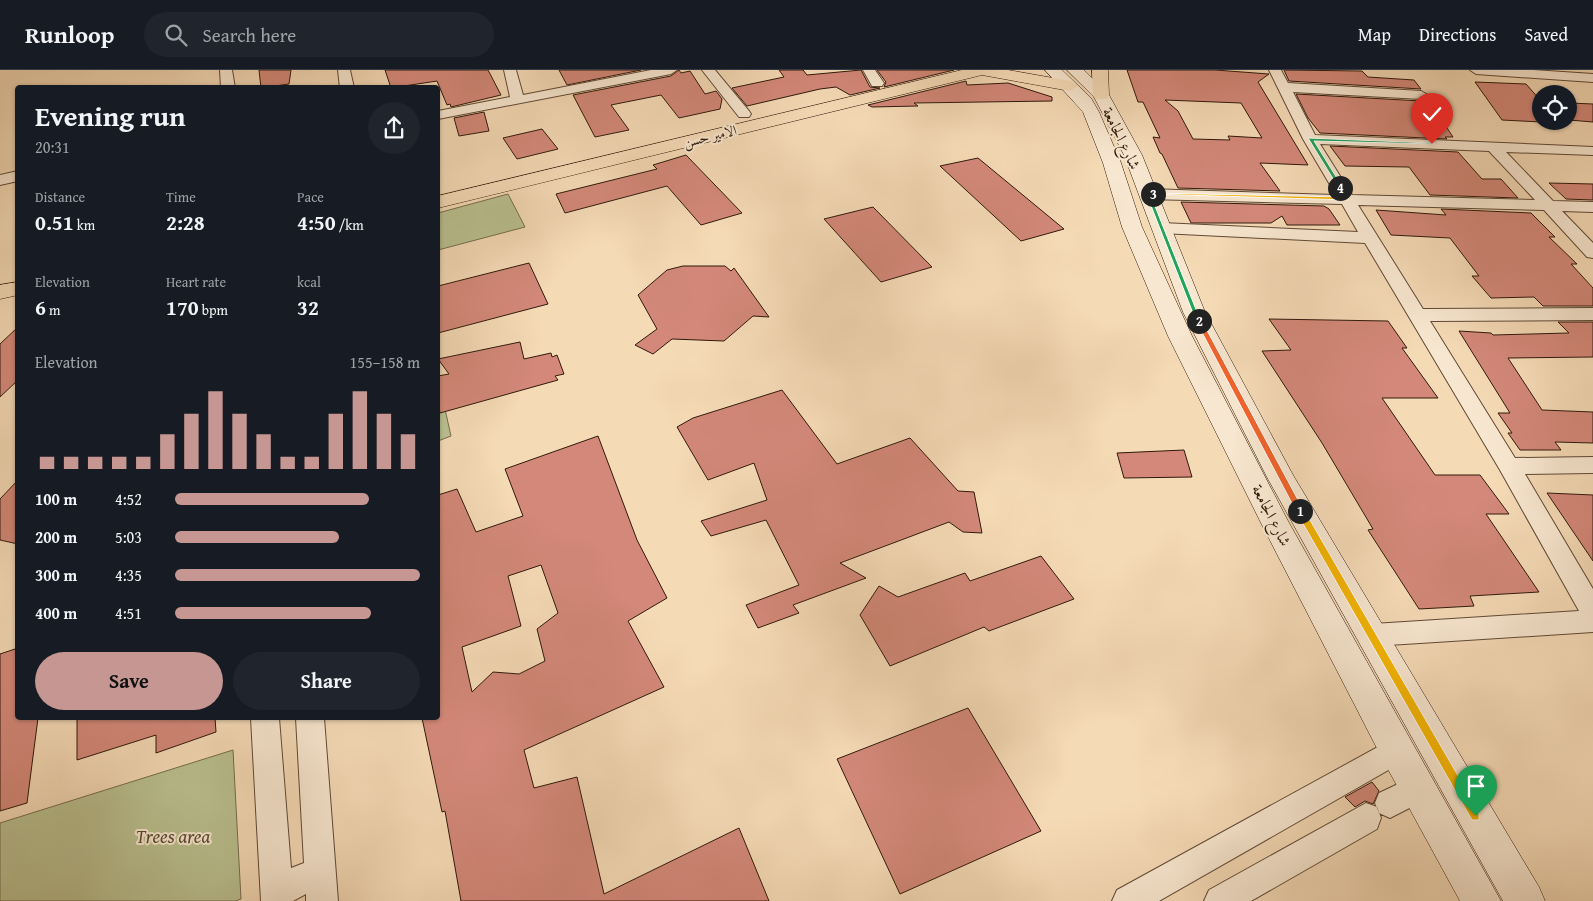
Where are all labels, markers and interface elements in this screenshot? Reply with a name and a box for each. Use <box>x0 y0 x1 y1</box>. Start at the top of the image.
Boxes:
search box <box>144 12 494 57</box>
text: Runloop <box>25 17 114 52</box>
icon: search <box>162 21 190 49</box>
text: Search here <box>202 21 296 49</box>
text: Map <box>1358 21 1391 48</box>
text: Directions <box>1419 21 1496 48</box>
text: Saved <box>1524 21 1568 48</box>
map controls <box>1532 85 1577 130</box>
button: locate <box>1532 85 1577 130</box>
pin <box>1411 93 1453 144</box>
text: Evening run <box>35 95 186 136</box>
icon: check <box>1418 100 1446 128</box>
button: share <box>368 102 420 154</box>
street label: شارع الجامعة <box>1095 103 1147 174</box>
street label: الامير حسن <box>681 120 739 152</box>
text: 20:31 <box>35 135 70 159</box>
pin: 4 <box>1328 176 1352 200</box>
text: 4 <box>1337 178 1344 198</box>
pin: 3 <box>1140 182 1166 206</box>
text: 3 <box>1150 184 1157 204</box>
text: Distance <box>35 187 85 207</box>
text: Time <box>166 187 196 207</box>
text: Pace <box>297 187 324 207</box>
text: 0.51 <box>35 207 74 238</box>
text: 2:28 <box>166 207 205 238</box>
text: 4:50 <box>297 207 336 238</box>
text: km <box>74 215 95 235</box>
text: /km <box>336 215 364 235</box>
text: Elevation <box>35 272 90 292</box>
text: Heart rate <box>166 272 226 292</box>
text: kcal <box>297 272 321 292</box>
text: 6 <box>35 292 46 323</box>
text: 170 <box>166 292 199 323</box>
text: 32 <box>297 292 319 323</box>
text: m <box>46 300 60 320</box>
text: bpm <box>199 300 228 320</box>
pin: 2 <box>1186 308 1212 334</box>
text: 2 <box>1196 311 1203 331</box>
text: Elevation <box>35 350 98 374</box>
text: 155–158 m <box>350 350 420 374</box>
street label: شارع الجامعة <box>1244 480 1298 551</box>
text: 100 m <box>35 487 77 511</box>
text: 4:52 <box>115 487 142 511</box>
pin: 1 <box>1288 498 1312 524</box>
text: 1 <box>1297 501 1304 521</box>
text: 200 m <box>35 525 77 549</box>
text: 5:03 <box>115 525 142 549</box>
text: 300 m <box>35 563 77 587</box>
text: 4:35 <box>115 563 142 587</box>
text: 400 m <box>35 601 77 625</box>
text: 4:51 <box>115 601 142 625</box>
button: Save <box>35 652 223 710</box>
button: Share <box>233 652 420 710</box>
pin <box>1455 765 1497 816</box>
icon: arrive <box>1462 772 1490 800</box>
park label: Trees area <box>136 822 210 850</box>

